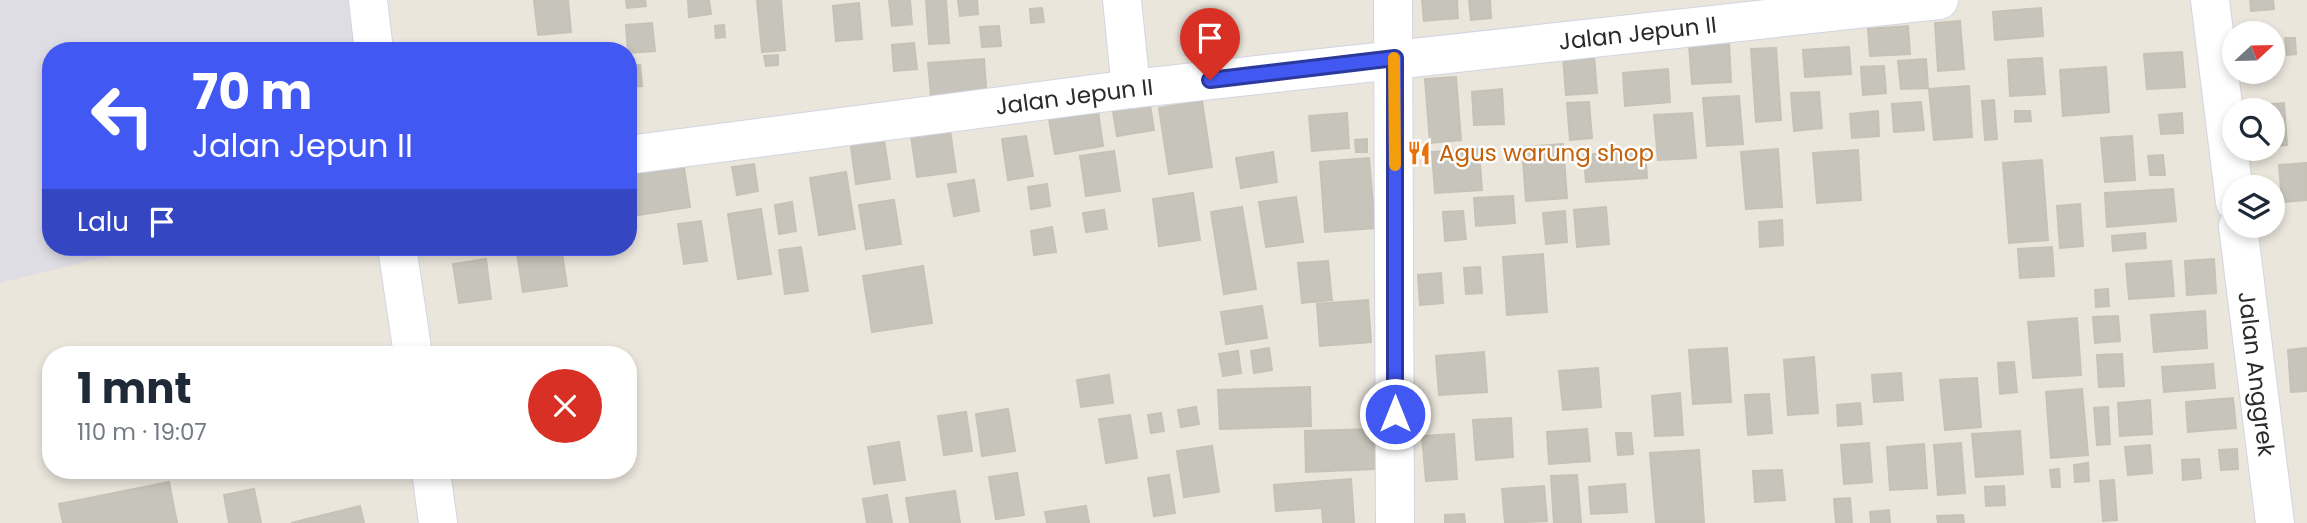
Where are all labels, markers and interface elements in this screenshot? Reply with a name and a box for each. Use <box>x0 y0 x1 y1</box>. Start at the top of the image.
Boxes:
pin <box>1180 8 1240 80</box>
street label: Jalan Jepun II <box>1557 9 1718 58</box>
icon: arrive <box>1191 19 1229 57</box>
north arrow <box>2222 21 2286 84</box>
map controls <box>2222 21 2285 238</box>
text: 70 m <box>192 58 312 126</box>
icon: left <box>77 70 168 161</box>
street label: Jalan Jepun II <box>993 71 1155 123</box>
button: search <box>2222 98 2285 161</box>
text: Jalan Jepun II <box>192 123 413 168</box>
place label: Agus warung shop <box>1439 137 1654 169</box>
restaurant icon: Agus warung shop <box>1405 139 1433 167</box>
button: layers <box>2222 175 2285 238</box>
icon: arrive <box>143 203 181 241</box>
text: Lalu <box>77 204 129 240</box>
street label: Jalan Anggrek <box>2230 290 2283 458</box>
text: 1 mnt <box>77 359 192 418</box>
button: close <box>528 369 602 443</box>
position arrow <box>1358 377 1432 451</box>
text: 110 m · 19:07 <box>77 416 207 448</box>

